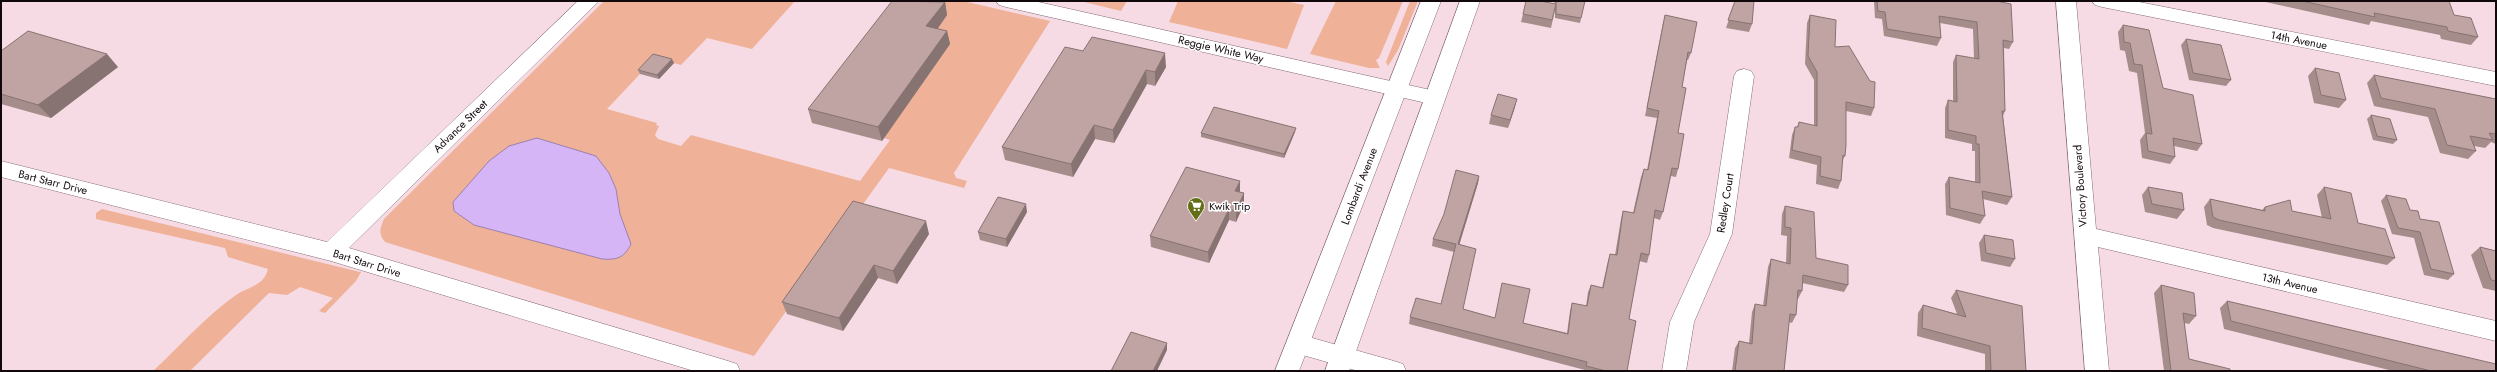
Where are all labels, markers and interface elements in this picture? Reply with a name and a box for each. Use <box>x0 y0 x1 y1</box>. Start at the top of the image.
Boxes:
street label: 14th Avenue <box>2269 27 2329 53</box>
street label: Reggie White Way <box>1177 31 1265 67</box>
street label: Advance Street <box>429 96 491 156</box>
street label: Victory Boulevard <box>2069 144 2091 228</box>
street label: Lombardi Avenue <box>1337 145 1381 227</box>
street label: Bart Starr Drive <box>17 166 89 198</box>
street label: Redley Court <box>1712 172 1738 234</box>
supermarket icon: Kwik Trip <box>1186 196 1206 221</box>
place label: Kwik Trip <box>1209 198 1250 214</box>
street label: Bart Starr Drive <box>331 245 403 281</box>
street label: 13th Avenue <box>2260 269 2320 297</box>

